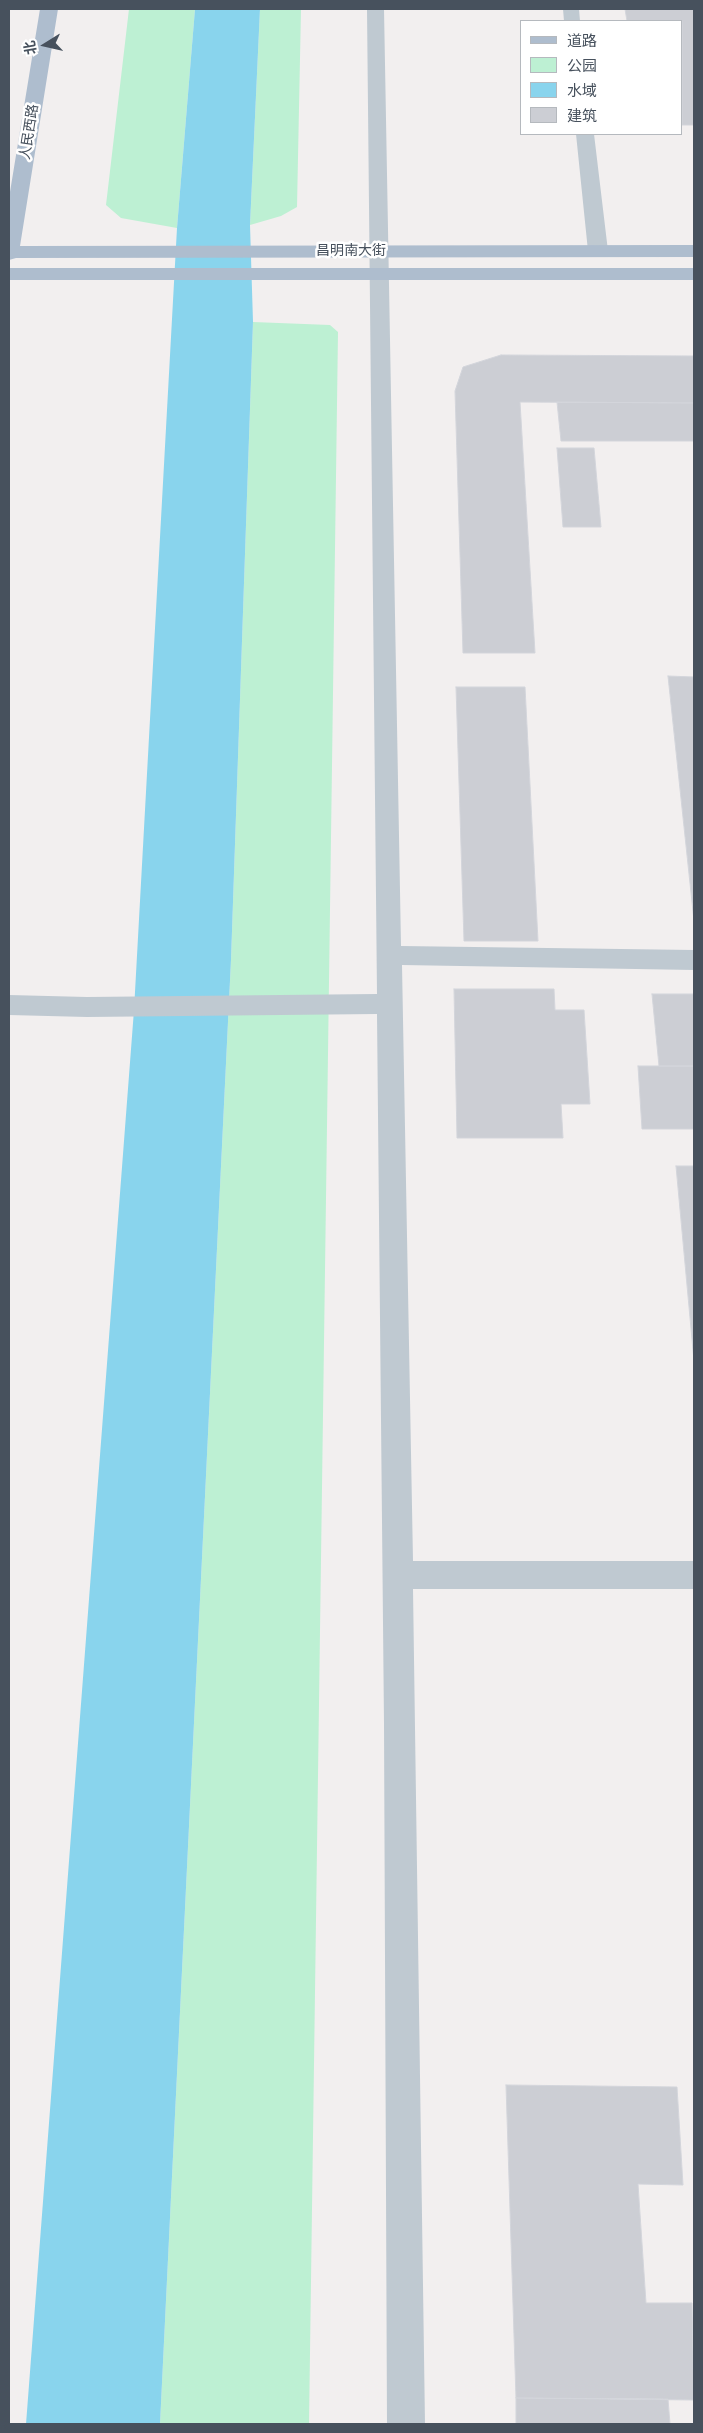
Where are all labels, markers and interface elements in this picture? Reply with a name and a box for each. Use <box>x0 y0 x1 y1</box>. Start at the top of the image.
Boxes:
north arrow <box>20 20 70 70</box>
legend <box>520 20 683 135</box>
text: 道路 <box>567 31 597 49</box>
text: 北 <box>20 39 39 56</box>
text: 公园 <box>567 56 597 74</box>
text: 水域 <box>567 81 597 99</box>
street label: 人民西路 <box>16 103 42 161</box>
text: 建筑 <box>567 106 597 124</box>
street label: 昌明南大街 <box>316 243 386 259</box>

